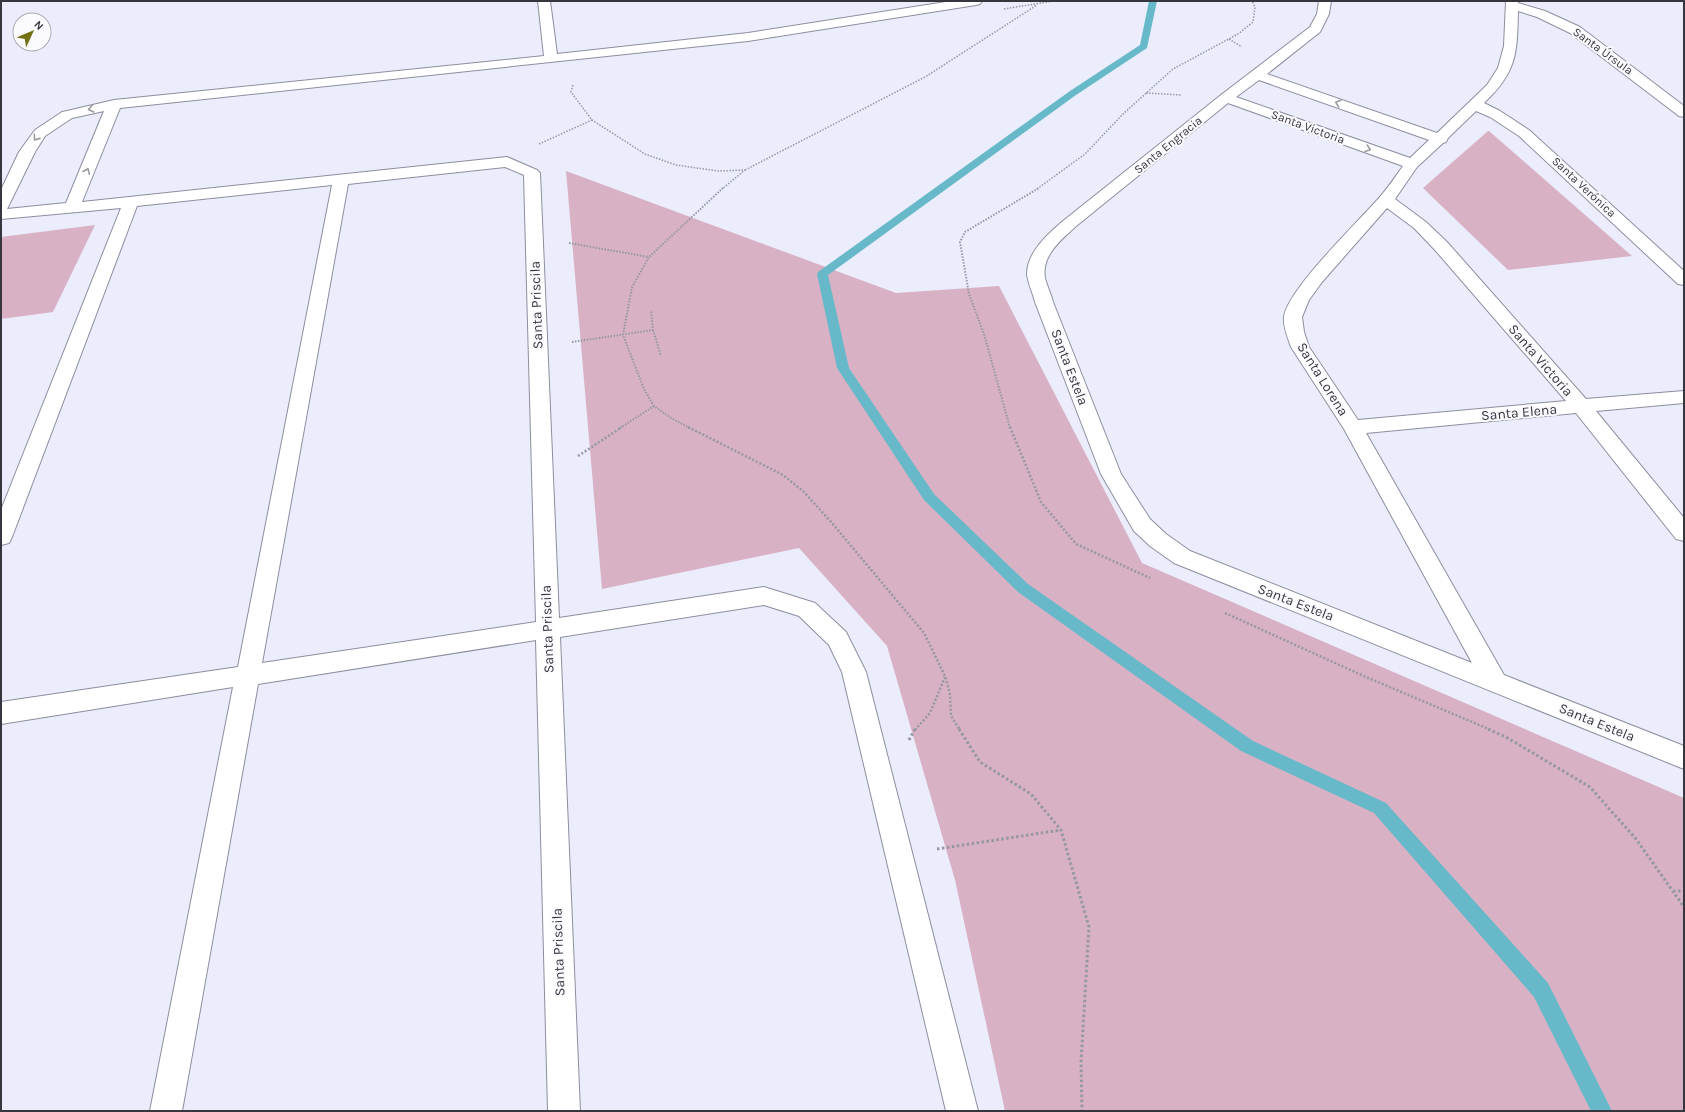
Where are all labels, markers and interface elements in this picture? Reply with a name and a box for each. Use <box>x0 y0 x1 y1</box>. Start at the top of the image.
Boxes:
north arrow <box>12 12 52 52</box>
text: N <box>31 18 46 33</box>
street label: Santa Úrsula <box>1570 24 1636 77</box>
one-way arrow <box>1334 99 1341 108</box>
one-way arrow <box>88 105 94 113</box>
street label: Santa Victoria <box>1269 107 1347 147</box>
street label: Santa Engracia <box>1131 113 1205 177</box>
one-way arrow <box>33 134 41 141</box>
one-way arrow <box>1365 144 1372 152</box>
street label: Santa Verónica <box>1549 154 1619 220</box>
one-way arrow <box>82 167 90 174</box>
street label: Santa Priscila <box>526 261 547 349</box>
street label: Santa Victoria <box>1505 321 1577 400</box>
street label: Santa Estela <box>1047 327 1092 408</box>
street label: Santa Lorena <box>1293 339 1352 419</box>
street label: Santa Elena <box>1480 401 1558 424</box>
street label: Santa Estela <box>1255 580 1336 625</box>
street label: Santa Priscila <box>537 585 558 673</box>
street label: Santa Estela <box>1556 700 1637 745</box>
street label: Santa Priscila <box>548 908 569 996</box>

